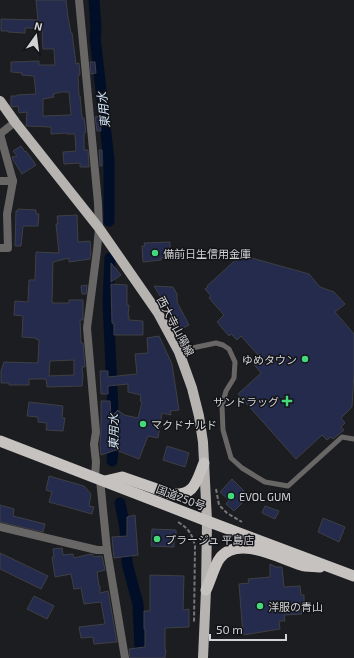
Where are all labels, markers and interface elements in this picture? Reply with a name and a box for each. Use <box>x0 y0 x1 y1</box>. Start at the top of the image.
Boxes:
north arrow <box>16 16 56 56</box>
text: N <box>33 19 44 33</box>
water label: 東用水 <box>94 89 112 129</box>
place label: 備前日生信用金庫 <box>163 247 251 260</box>
marker: 備前日生信用金庫 <box>150 248 160 258</box>
street label: 西大寺山陽線 <box>155 294 197 358</box>
place label: ゆめタウン <box>242 353 297 366</box>
marker: ゆめタウン <box>300 354 310 364</box>
place label: サンドラッグ <box>213 395 279 408</box>
marker: サンドラッグ <box>282 396 292 406</box>
water label: 東用水 <box>106 412 120 450</box>
place label: マクドナルド <box>151 418 217 431</box>
marker: マクドナルド <box>138 419 148 429</box>
street label: 国道250号 <box>155 482 207 512</box>
place label: EVOL GUM <box>239 490 291 503</box>
marker: EVOL GUM <box>226 491 236 501</box>
place label: プラージュ 平島店 <box>165 533 254 546</box>
marker: プラージュ 平島店 <box>152 534 162 544</box>
place label: 洋服の青山 <box>268 600 323 613</box>
marker: 洋服の青山 <box>255 601 265 611</box>
scale bar <box>210 616 286 642</box>
text: 50 m <box>216 622 243 636</box>

